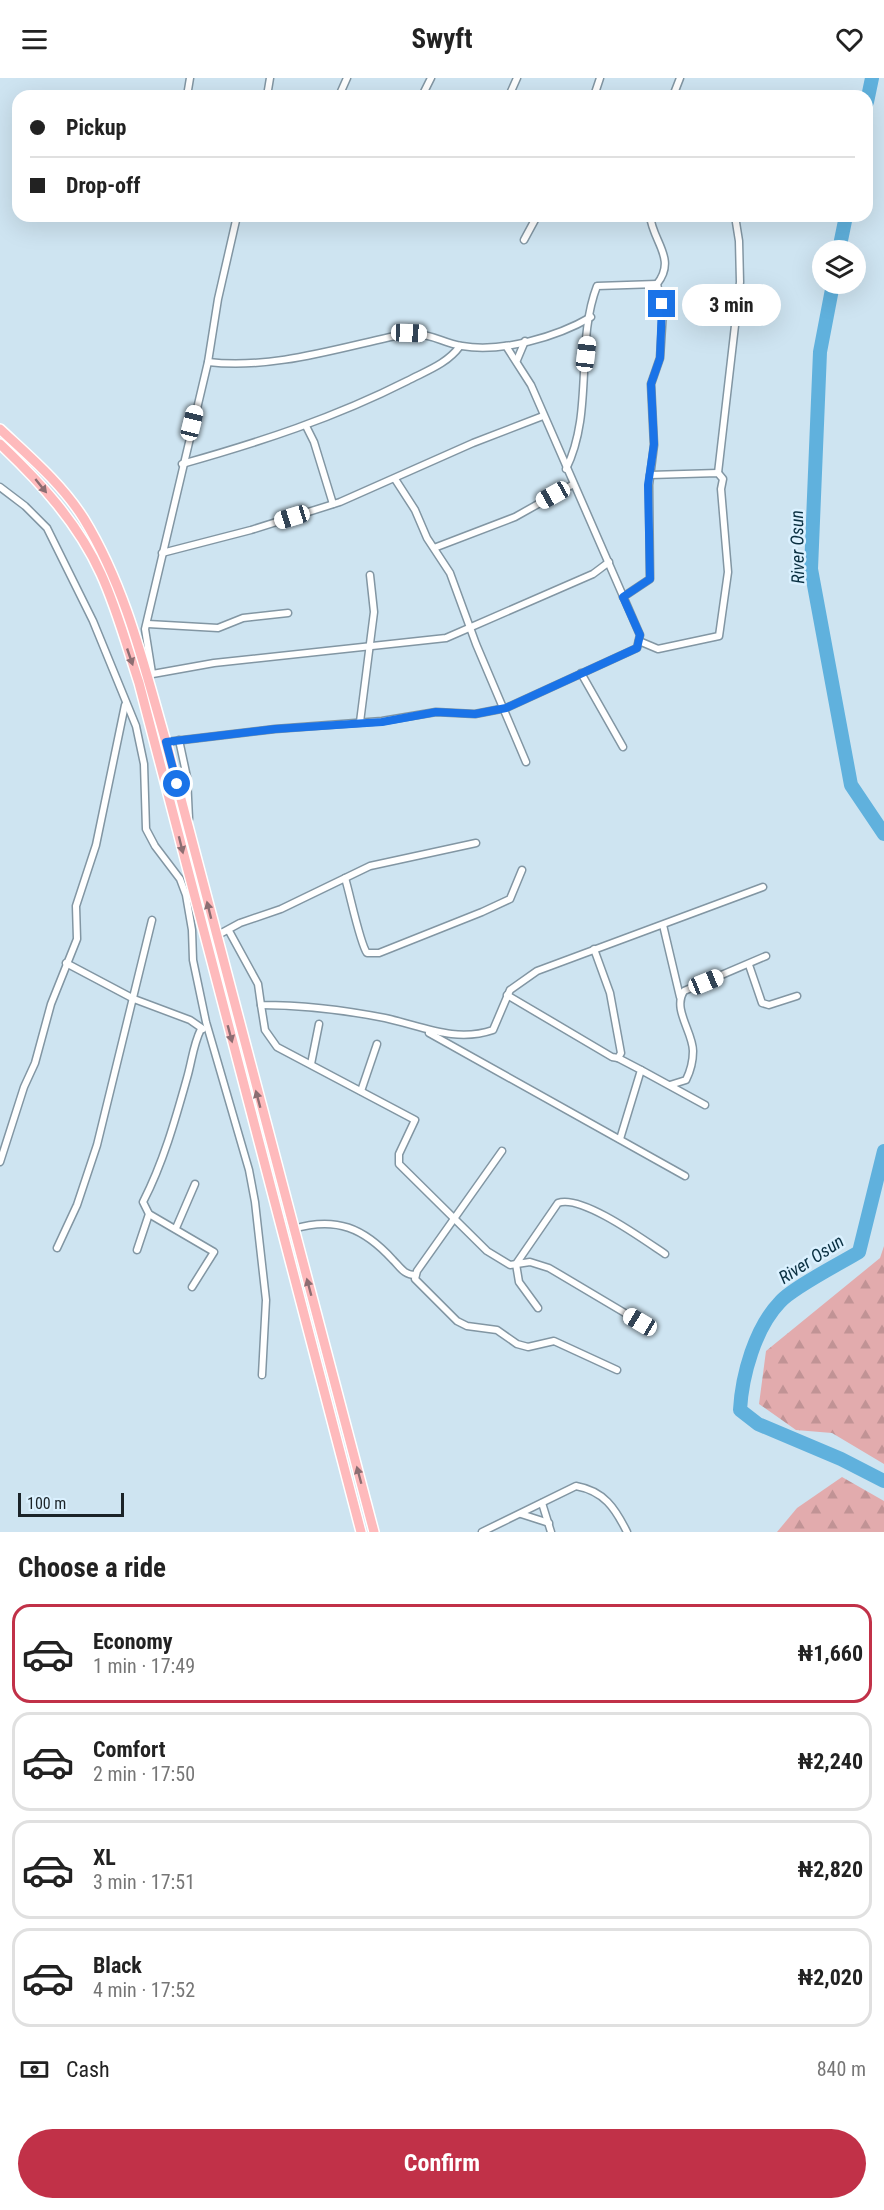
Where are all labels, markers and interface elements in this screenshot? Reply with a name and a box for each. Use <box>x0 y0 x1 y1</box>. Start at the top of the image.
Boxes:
icon: menu <box>18 23 51 56</box>
text: Swyft <box>412 23 473 55</box>
icon: heart <box>833 23 866 56</box>
text: Pickup <box>66 115 126 140</box>
text: Drop-off <box>66 173 140 198</box>
map controls <box>812 240 866 294</box>
button: layers <box>812 240 866 294</box>
callout: 3 min <box>683 283 782 325</box>
route end <box>648 290 675 317</box>
text: 3 min <box>709 293 754 317</box>
car <box>391 323 427 343</box>
car <box>575 335 597 373</box>
car <box>179 403 205 443</box>
one-way arrow <box>35 478 47 493</box>
car <box>533 478 573 512</box>
car <box>272 503 312 531</box>
water label: River Osun <box>786 510 808 584</box>
one-way arrow <box>126 648 136 666</box>
route start <box>163 770 190 797</box>
one-way arrow <box>177 836 186 854</box>
one-way arrow <box>204 901 213 919</box>
car <box>686 967 726 997</box>
one-way arrow <box>225 1025 235 1043</box>
one-way arrow <box>253 1089 263 1108</box>
water label: River Osun <box>774 1230 848 1288</box>
one-way arrow <box>303 1278 313 1296</box>
car <box>620 1305 660 1339</box>
one-way arrow <box>354 1466 363 1484</box>
scale bar <box>18 1490 124 1518</box>
text: 100 m <box>27 1494 66 1513</box>
text: Choose a ride <box>18 1552 166 1584</box>
icon: car <box>21 1627 75 1681</box>
text: Economy <box>93 1629 173 1654</box>
text: ₦1,660 <box>797 1641 863 1666</box>
text: 1 min · 17:49 <box>93 1654 195 1678</box>
icon: car <box>21 1735 75 1789</box>
text: Comfort <box>93 1737 166 1762</box>
text: ₦2,240 <box>797 1749 863 1774</box>
text: 2 min · 17:50 <box>93 1762 195 1786</box>
icon: car <box>21 1843 75 1897</box>
text: XL <box>93 1845 116 1870</box>
text: ₦2,820 <box>797 1857 863 1882</box>
text: 3 min · 17:51 <box>93 1870 195 1894</box>
icon: car <box>21 1951 75 2005</box>
text: Black <box>93 1953 142 1978</box>
text: ₦2,020 <box>797 1965 863 1990</box>
text: 4 min · 17:52 <box>93 1978 195 2002</box>
icon: cash <box>18 2053 51 2086</box>
text: Cash <box>66 2057 110 2082</box>
text: 840 m <box>817 2057 866 2081</box>
button: Confirm <box>18 2129 866 2198</box>

